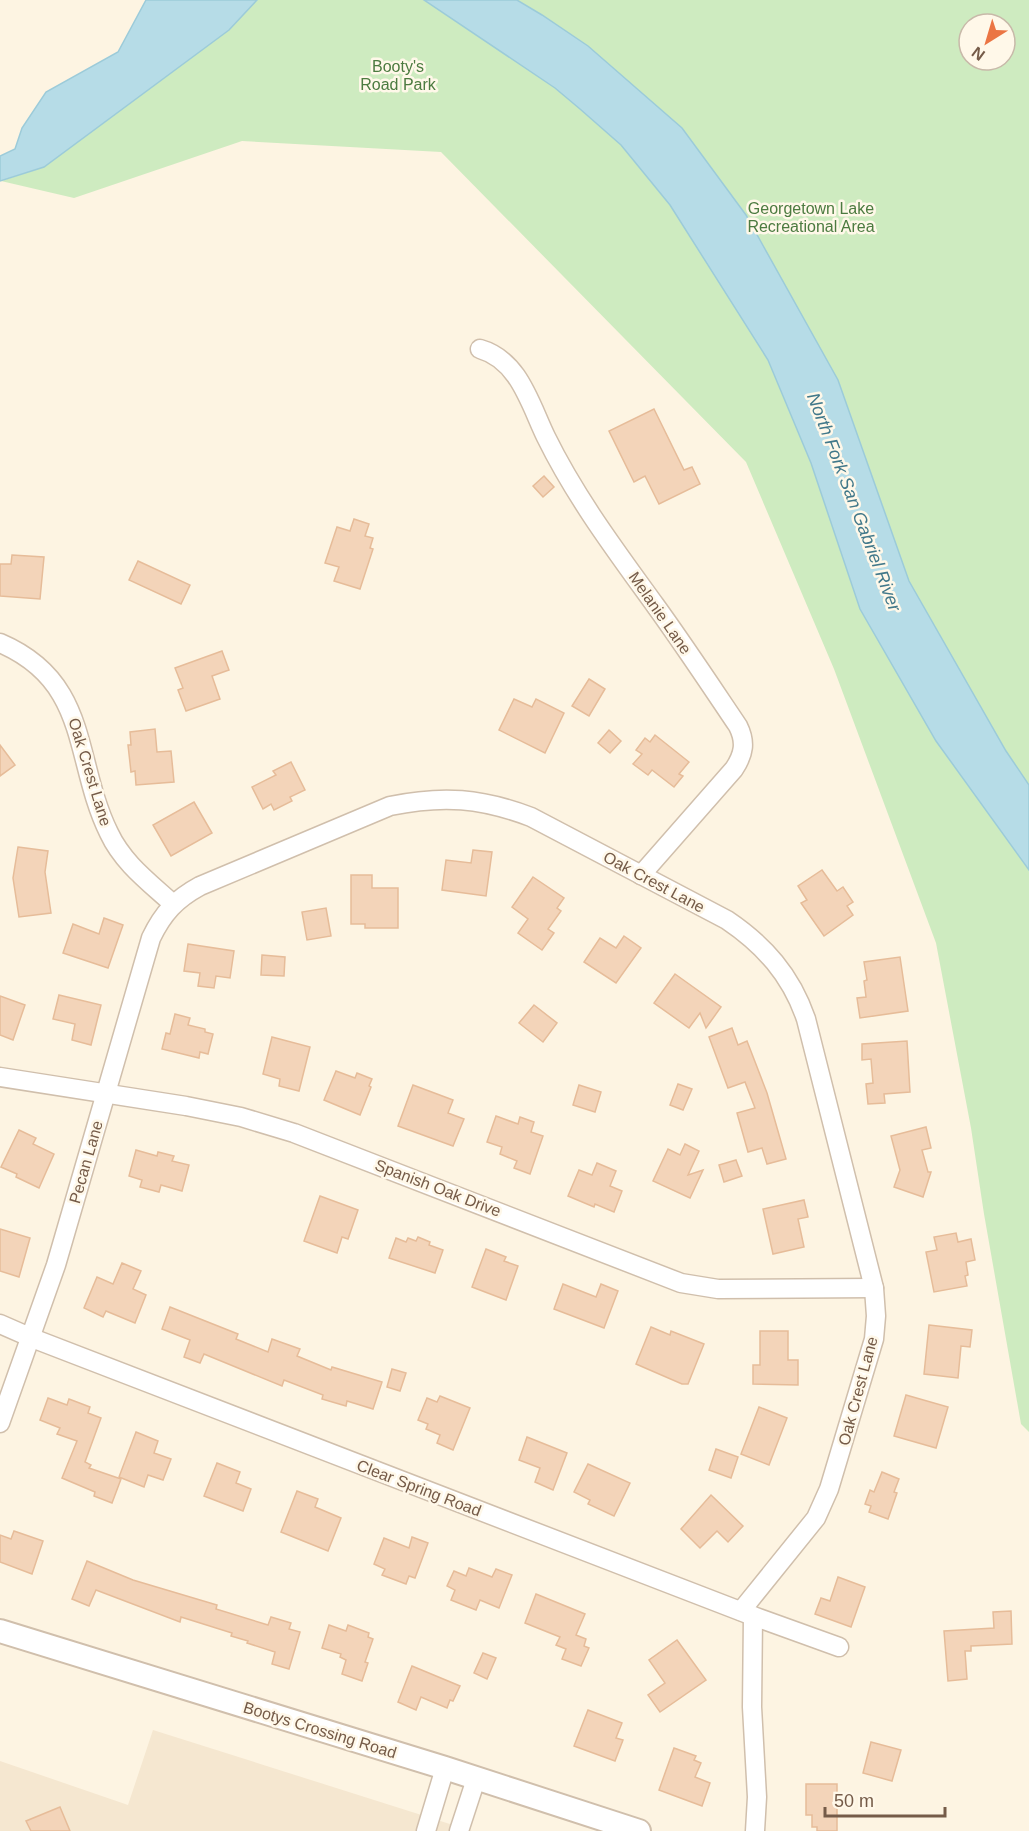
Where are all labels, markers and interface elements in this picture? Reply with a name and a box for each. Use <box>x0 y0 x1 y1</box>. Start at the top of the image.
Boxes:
north arrow <box>957 12 1017 72</box>
text: N <box>969 43 988 64</box>
park label: Booty's Road Park <box>360 58 437 93</box>
park label: Georgetown Lake Recreational Area <box>747 200 875 235</box>
water label: North Fork San Gabriel River <box>803 390 905 615</box>
street label: Melanie Lane <box>625 569 695 657</box>
street label: Oak Crest Lane <box>65 716 115 828</box>
street label: Oak Crest Lane <box>601 848 708 916</box>
street label: Pecan Lane <box>66 1119 106 1205</box>
street label: Spanish Oak Drive <box>373 1156 503 1220</box>
street label: Oak Crest Lane <box>835 1335 881 1447</box>
street label: Clear Spring Road <box>355 1456 483 1520</box>
street label: Bootys Crossing Road <box>241 1699 399 1761</box>
scale bar <box>825 1780 945 1818</box>
text: 50 m <box>834 1791 874 1811</box>

